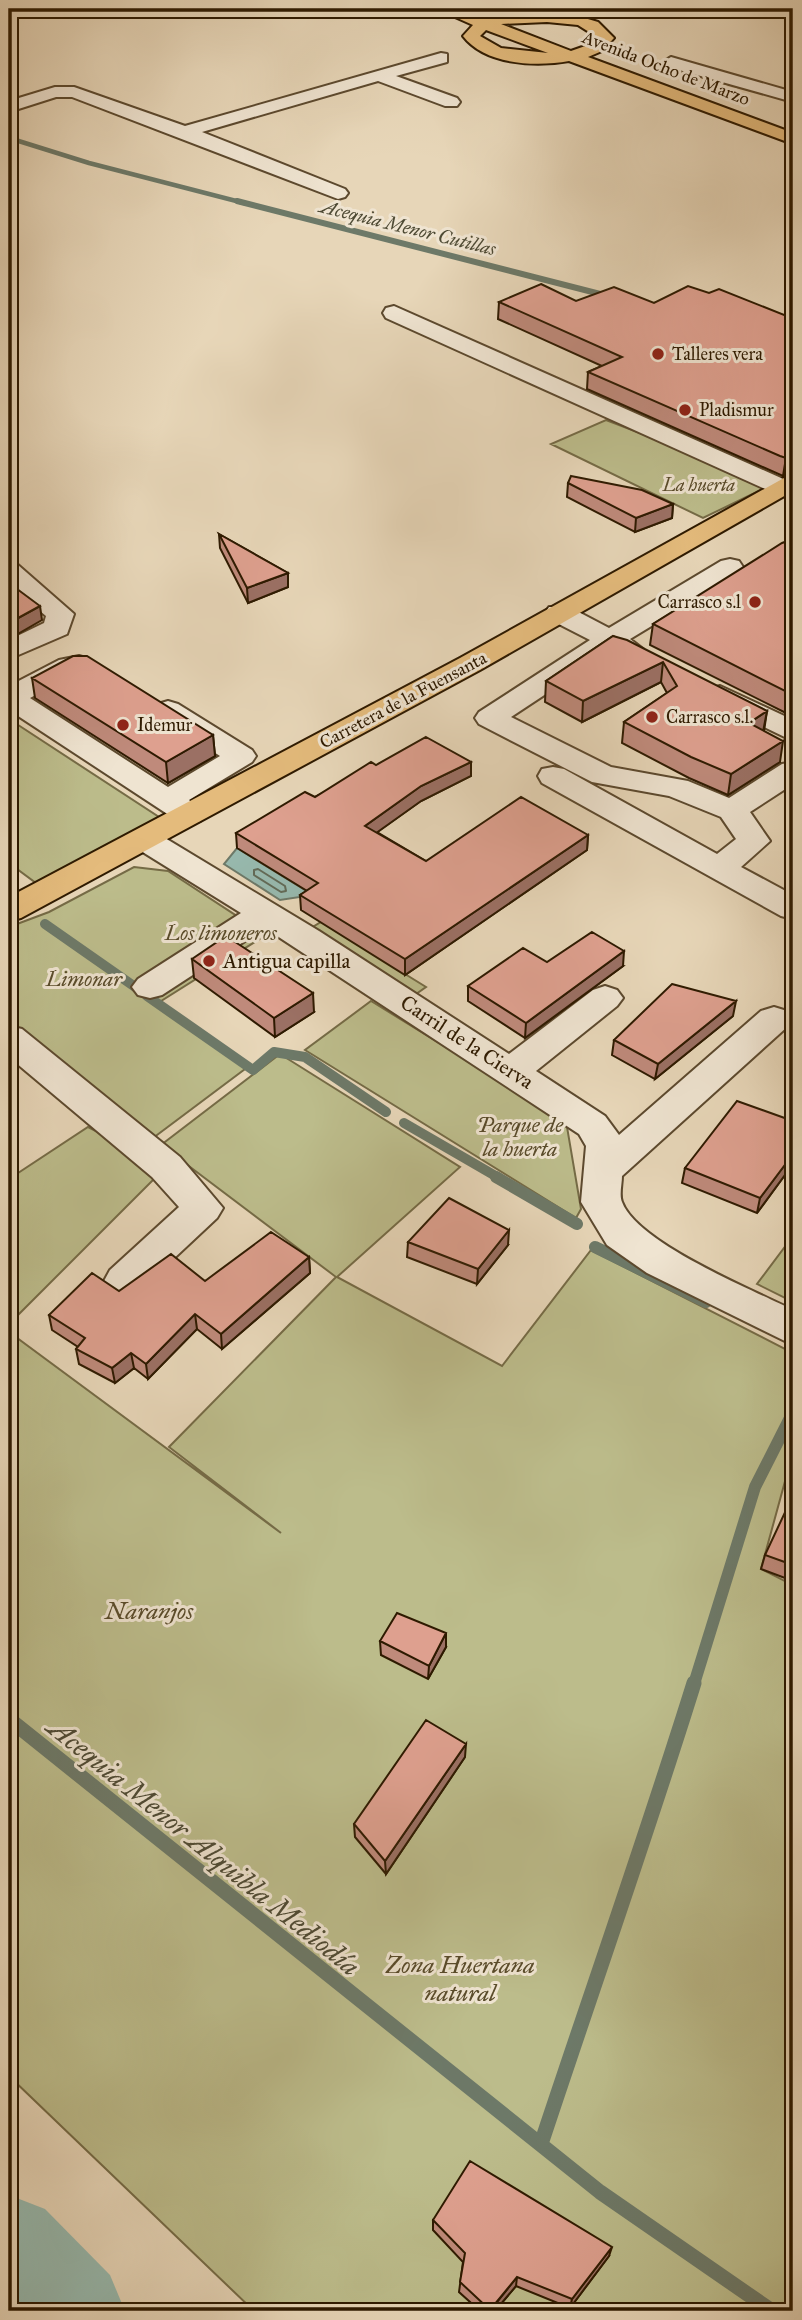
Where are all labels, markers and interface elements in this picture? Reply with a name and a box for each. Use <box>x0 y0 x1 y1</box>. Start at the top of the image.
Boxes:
street label: Avenida Ocho de Marzo <box>578 26 753 110</box>
water label: Acequia Menor Cutillas <box>316 194 499 261</box>
place label: Talleres vera <box>672 343 763 365</box>
marker: Talleres vera <box>650 346 666 362</box>
place label: Pladismur <box>699 399 774 421</box>
marker: Pladismur <box>677 402 693 418</box>
park label: La huerta <box>662 474 736 496</box>
place label: Carrasco s.l <box>658 591 741 613</box>
marker: Carrasco s.l <box>747 594 763 610</box>
street label: Carretera de la Fuensanta <box>316 646 491 753</box>
place label: Carrasco s.l. <box>666 706 753 728</box>
marker: Carrasco s.l. <box>644 709 660 725</box>
place label: Idemur <box>137 714 193 736</box>
marker: Idemur <box>115 717 131 733</box>
park label: Los limoneros <box>164 920 278 946</box>
place label: Antigua capilla <box>222 948 351 974</box>
marker: Antigua capilla <box>201 953 217 969</box>
park label: Limonar <box>45 966 123 992</box>
street label: Carril de la Cierva <box>396 989 539 1095</box>
park label: Parque de la huerta <box>477 1112 564 1162</box>
park label: Naranjos <box>103 1596 194 1626</box>
water label: Acequia Menor Alquibla Mediodía <box>38 1708 367 1983</box>
park label: Zona Huertana natural <box>384 1950 535 2008</box>

